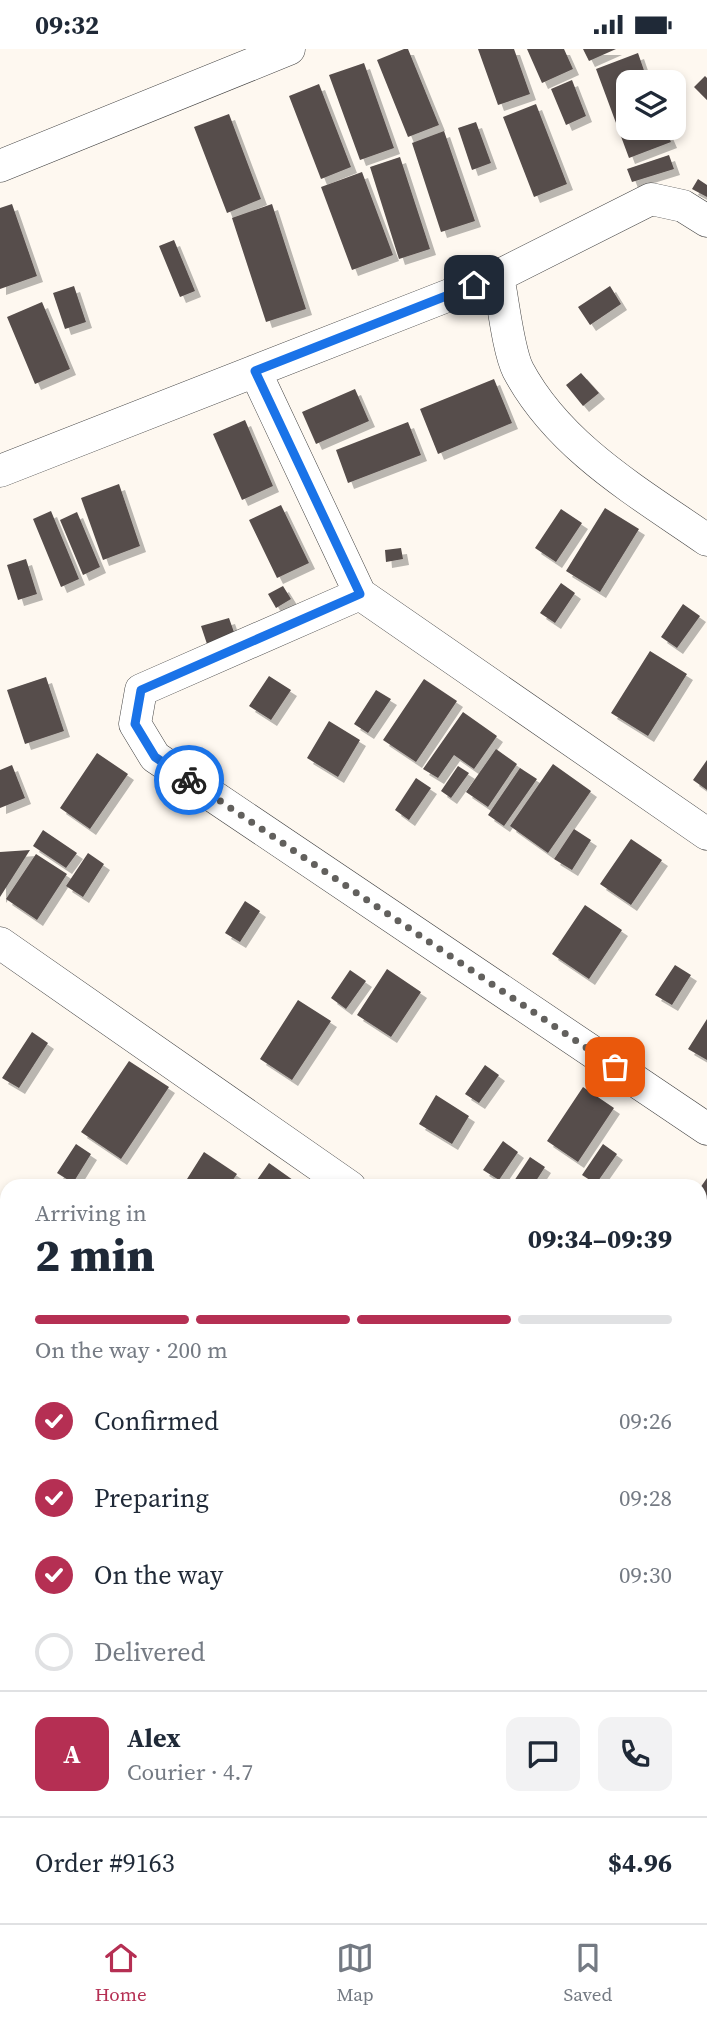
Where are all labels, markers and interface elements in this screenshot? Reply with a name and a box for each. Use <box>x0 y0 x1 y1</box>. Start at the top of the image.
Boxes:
text: 09:32 <box>35 7 99 43</box>
map controls <box>616 70 686 140</box>
button: layers <box>616 70 686 140</box>
pin <box>444 255 504 315</box>
icon: home <box>455 266 493 304</box>
courier <box>154 745 224 815</box>
icon: bike <box>170 761 208 799</box>
pin <box>585 1037 645 1097</box>
icon: bag <box>596 1048 634 1086</box>
text: Arriving in <box>35 1197 147 1229</box>
text: 09:34–09:39 <box>528 1221 672 1257</box>
text: 2 min <box>35 1223 155 1286</box>
text: On the way · 200 m <box>35 1334 228 1366</box>
icon: check <box>35 1402 73 1440</box>
text: Confirmed <box>94 1403 219 1439</box>
text: 09:26 <box>619 1405 672 1437</box>
icon: check <box>35 1479 73 1517</box>
text: Preparing <box>94 1480 209 1516</box>
text: 09:28 <box>619 1482 672 1514</box>
icon: check <box>35 1556 73 1594</box>
text: On the way <box>94 1557 223 1593</box>
text: 09:30 <box>619 1559 672 1591</box>
text: Delivered <box>94 1634 205 1670</box>
button: chat <box>506 1717 580 1791</box>
button: phone <box>598 1717 672 1791</box>
text: Alex <box>127 1720 181 1756</box>
text: A <box>63 1736 81 1772</box>
text: Courier · 4.7 <box>127 1756 253 1788</box>
text: Order #9163 <box>35 1845 175 1881</box>
text: $4.96 <box>608 1845 672 1881</box>
tab: Home <box>95 1939 147 2007</box>
tab: Map <box>336 1939 374 2007</box>
tab: Saved <box>564 1939 612 2007</box>

